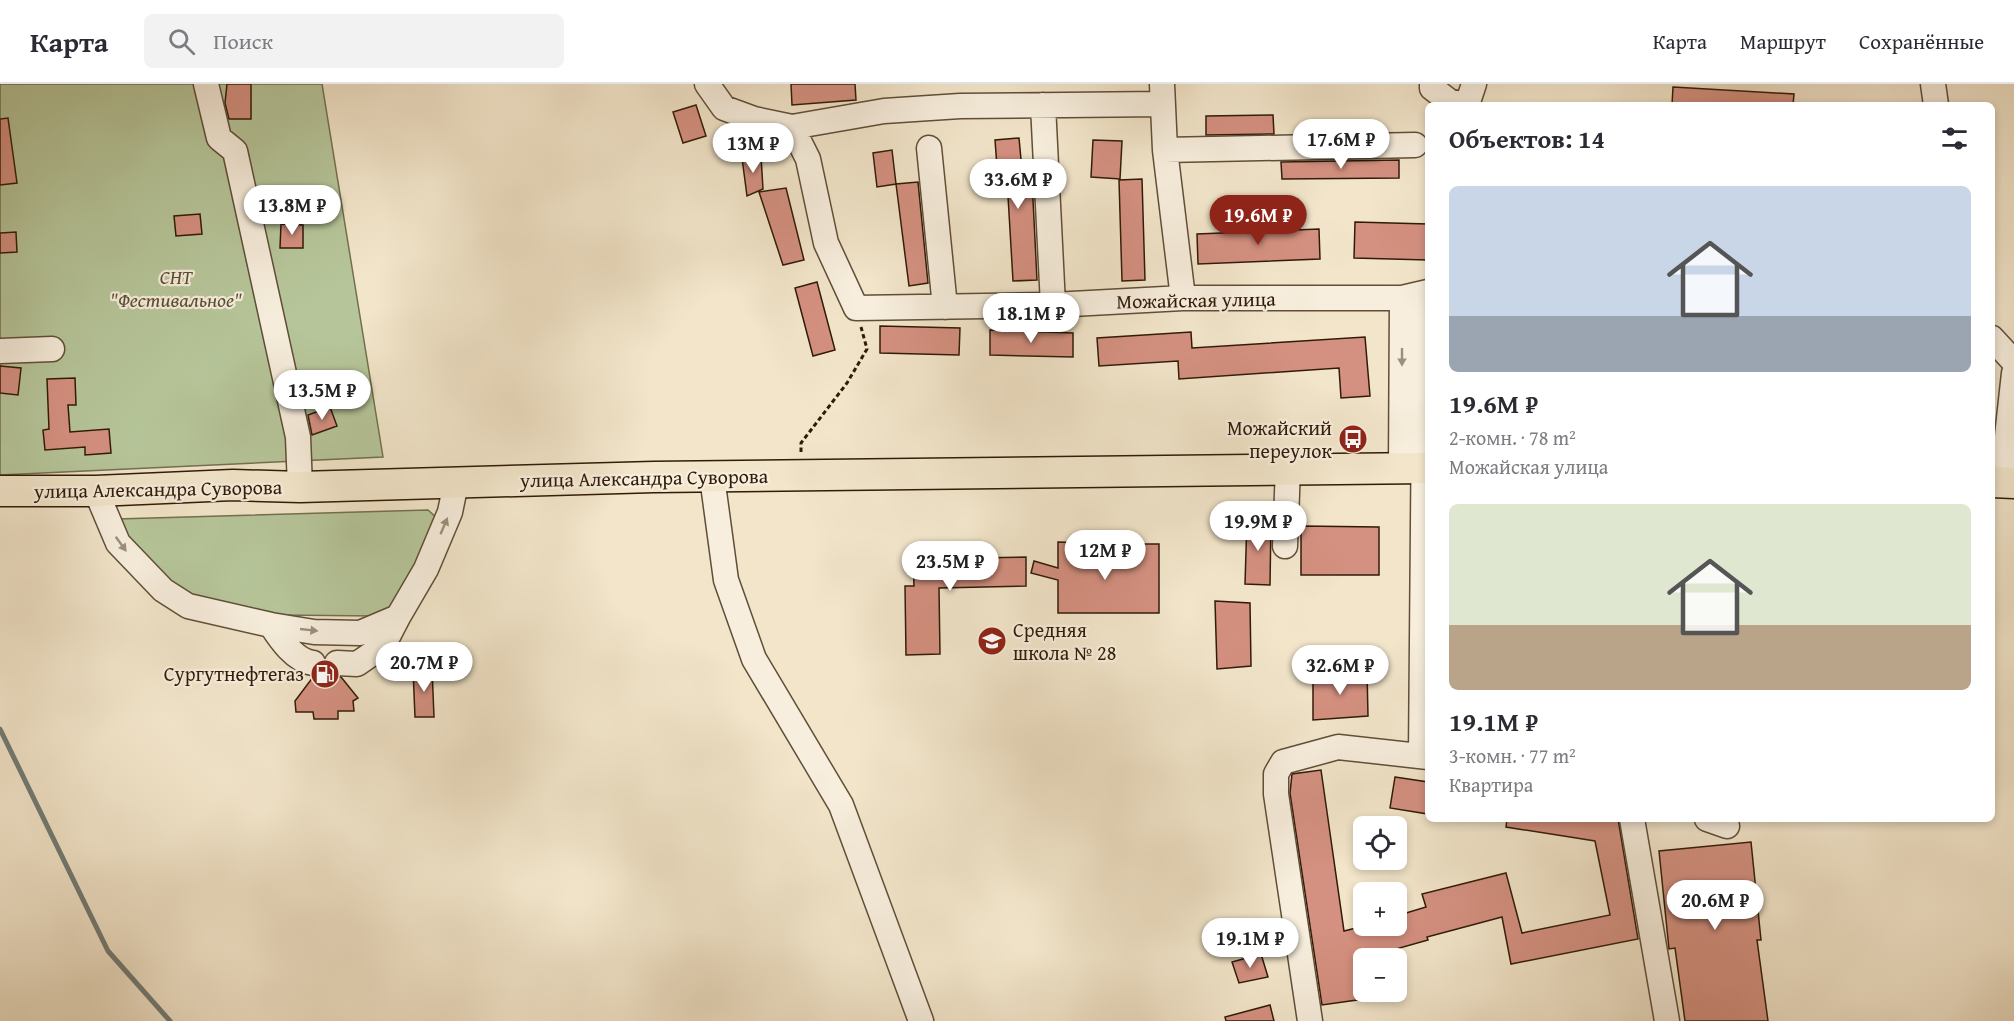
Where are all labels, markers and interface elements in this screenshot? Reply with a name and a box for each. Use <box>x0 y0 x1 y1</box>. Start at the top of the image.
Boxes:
search box <box>144 14 564 68</box>
text: Карта <box>30 21 108 62</box>
icon: search <box>165 25 198 58</box>
text: Поиск <box>213 25 273 57</box>
text: Карта <box>1653 26 1707 57</box>
text: Маршрут <box>1740 26 1826 57</box>
text: Сохранённые <box>1859 26 1984 57</box>
pin: 17.6M ₽ <box>1286 119 1396 170</box>
text: Объектов: 14 <box>1449 119 1605 158</box>
icon: filters <box>1938 122 1971 155</box>
pin: 13M ₽ <box>711 123 795 174</box>
text: 17.6M ₽ <box>1307 124 1375 153</box>
text: 13M ₽ <box>727 128 779 157</box>
pin: 33.6M ₽ <box>963 159 1073 210</box>
text: 33.6M ₽ <box>984 164 1052 193</box>
pin: 13.8M ₽ <box>237 185 347 236</box>
text: 13.8M ₽ <box>258 190 326 219</box>
pin: 19.6M ₽ <box>1203 195 1313 246</box>
text: 19.6M ₽ <box>1224 200 1292 229</box>
icon: home <box>1656 225 1764 333</box>
park label: СНТ "Фестивальное" <box>110 262 242 314</box>
street label: Можайская улица <box>1116 284 1276 315</box>
pin: 18.1M ₽ <box>976 293 1086 344</box>
text: 18.1M ₽ <box>997 298 1065 327</box>
one-way arrow <box>1397 347 1406 366</box>
pin: 13.5M ₽ <box>267 370 377 421</box>
text: 13.5M ₽ <box>288 375 356 404</box>
text: 19.6M ₽ <box>1449 384 1538 423</box>
place label: Можайский переулок <box>1227 413 1333 465</box>
bus stop icon: Можайский переулок <box>1337 423 1369 455</box>
text: 2-комн. · 78 m² <box>1449 423 1576 452</box>
text: Можайская улица <box>1449 452 1608 481</box>
street label: улица Александра Суворова <box>519 461 769 494</box>
street label: улица Александра Суворова <box>33 472 283 505</box>
pin: 19.9M ₽ <box>1203 501 1313 552</box>
text: 19.9M ₽ <box>1224 506 1292 535</box>
one-way arrow <box>439 516 449 534</box>
pin: 12M ₽ <box>1063 530 1147 581</box>
text: 12M ₽ <box>1079 535 1131 564</box>
one-way arrow <box>115 536 127 552</box>
pin: 23.5M ₽ <box>895 541 1005 592</box>
icon: home <box>1656 543 1764 651</box>
text: 23.5M ₽ <box>916 546 984 575</box>
place label: Средняя школа № 28 <box>1013 615 1116 667</box>
school or university icon: Средняя школа № 28 <box>976 625 1008 657</box>
one-way arrow <box>300 626 319 635</box>
pin: 20.7M ₽ <box>369 642 479 693</box>
pin: 32.6M ₽ <box>1285 645 1395 696</box>
text: 20.7M ₽ <box>390 647 458 676</box>
text: 32.6M ₽ <box>1306 650 1374 679</box>
fuel station icon: Сургутнефтегаз <box>309 658 341 690</box>
place label: Сургутнефтегаз <box>164 659 304 688</box>
text: 19.1M ₽ <box>1449 702 1538 741</box>
text: 3-комн. · 77 m² <box>1449 741 1576 770</box>
text: Квартира <box>1449 770 1533 799</box>
map controls <box>1353 816 1407 1002</box>
button: locate <box>1353 816 1407 870</box>
pin: 20.6M ₽ <box>1660 880 1770 931</box>
button: + <box>1353 882 1407 936</box>
text: 20.6M ₽ <box>1681 885 1749 914</box>
pin: 19.1M ₽ <box>1195 918 1305 969</box>
text: 19.1M ₽ <box>1216 923 1284 952</box>
button: − <box>1353 948 1407 1002</box>

